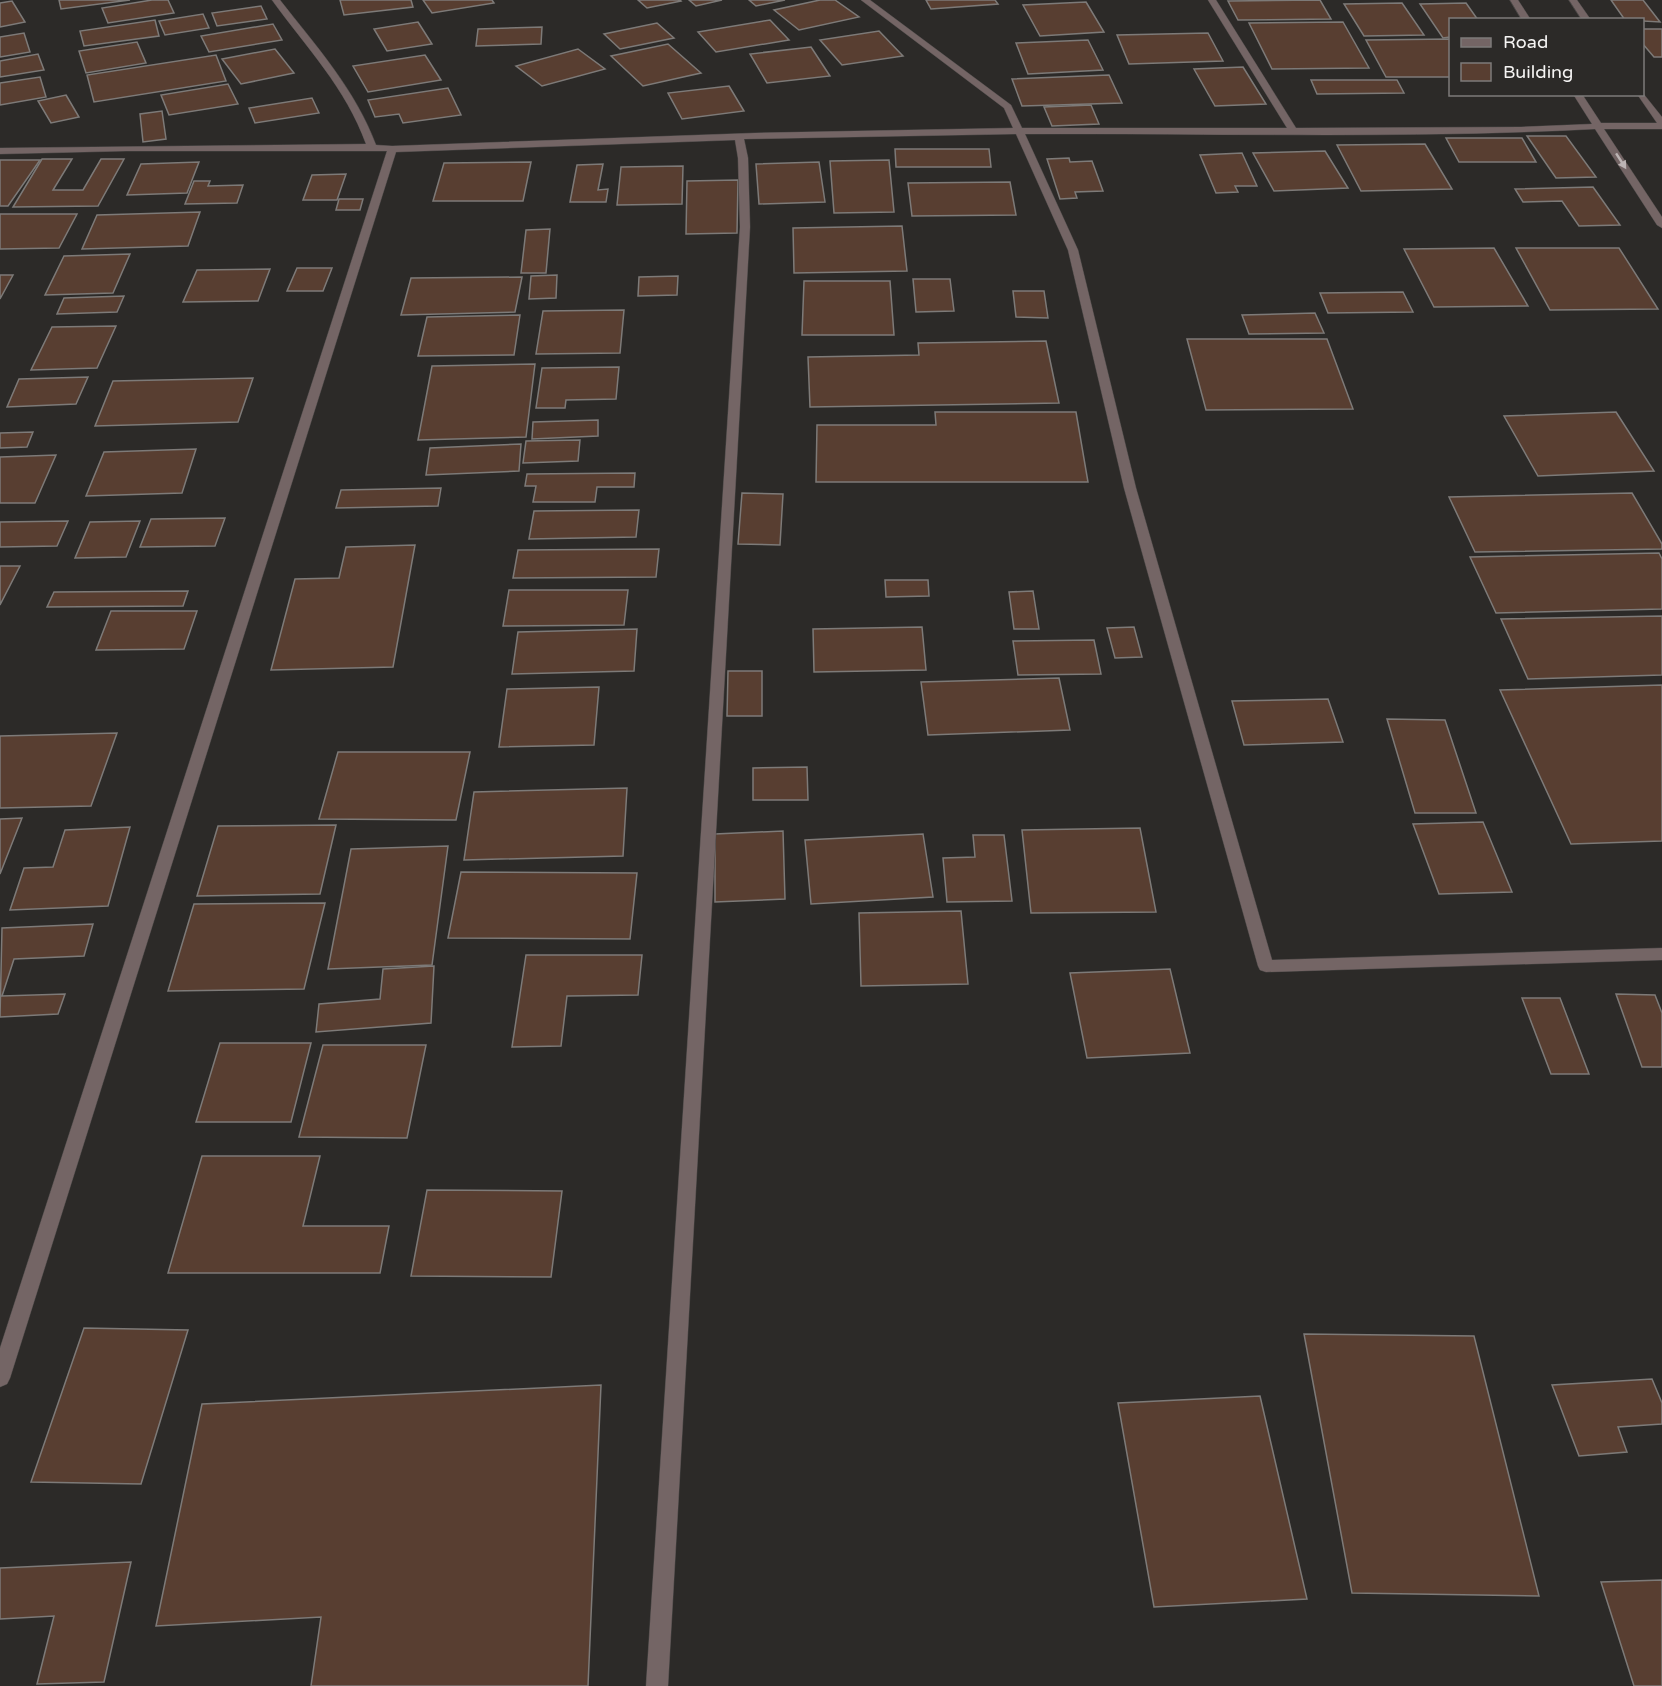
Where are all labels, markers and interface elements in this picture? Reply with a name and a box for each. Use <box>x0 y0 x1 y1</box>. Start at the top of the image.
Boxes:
legend <box>1449 18 1644 96</box>
text: Road <box>1503 31 1548 53</box>
text: Building <box>1503 61 1573 83</box>
one-way arrow <box>1615 153 1626 169</box>

